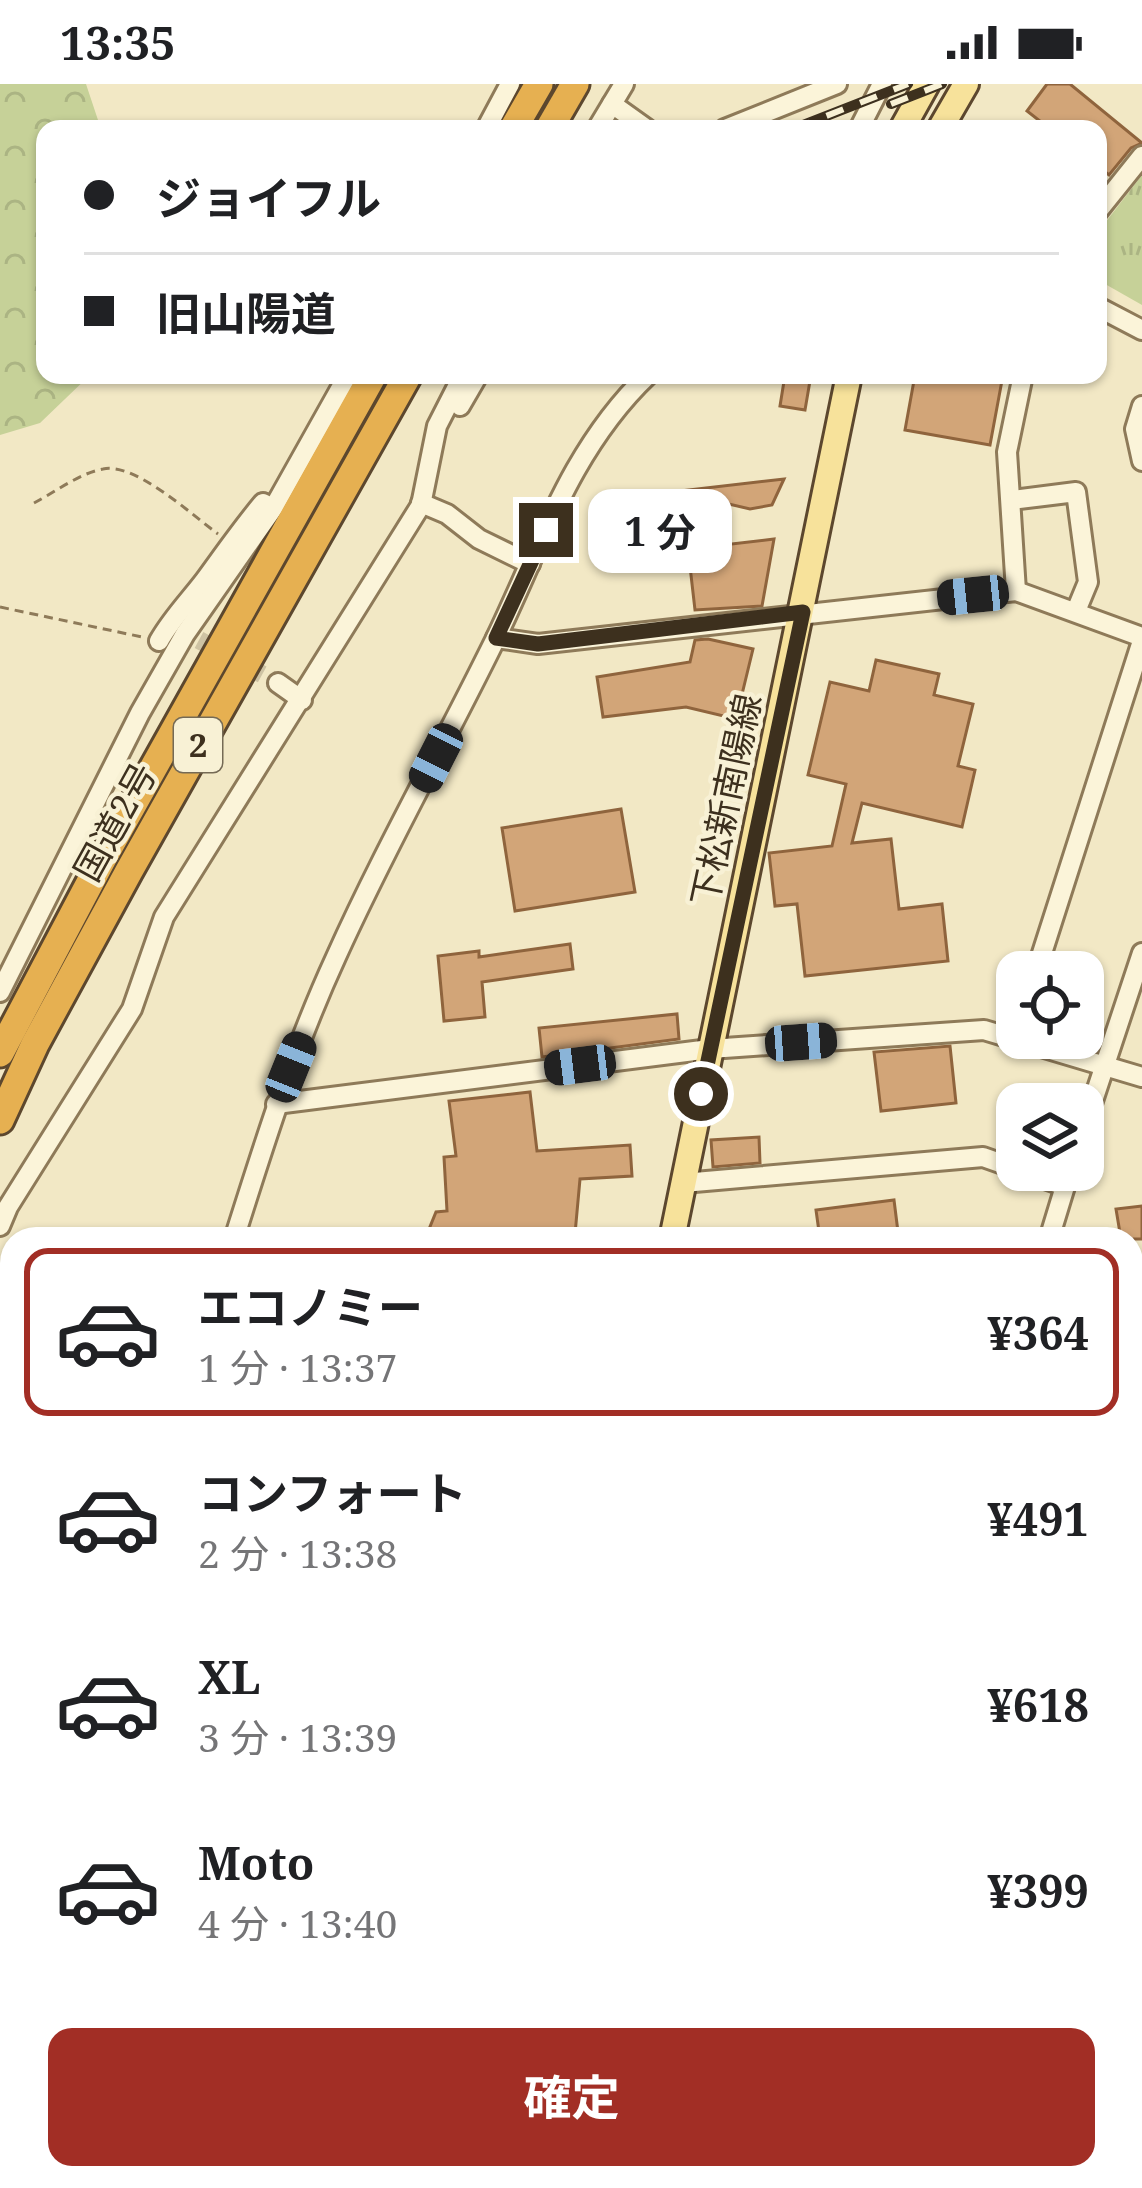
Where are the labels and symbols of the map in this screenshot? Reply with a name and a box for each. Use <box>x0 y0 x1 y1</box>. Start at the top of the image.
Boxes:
callout: 1 分 <box>588 488 732 572</box>
route end <box>519 503 573 557</box>
car <box>935 573 1011 617</box>
street label: 下松新南陽線 <box>679 689 772 911</box>
road number: 2 <box>174 718 222 772</box>
car <box>404 718 468 798</box>
street label: 国道2号 <box>62 754 167 890</box>
car <box>764 1022 838 1062</box>
car <box>261 1027 321 1107</box>
car <box>542 1043 618 1087</box>
route start <box>674 1067 728 1121</box>

